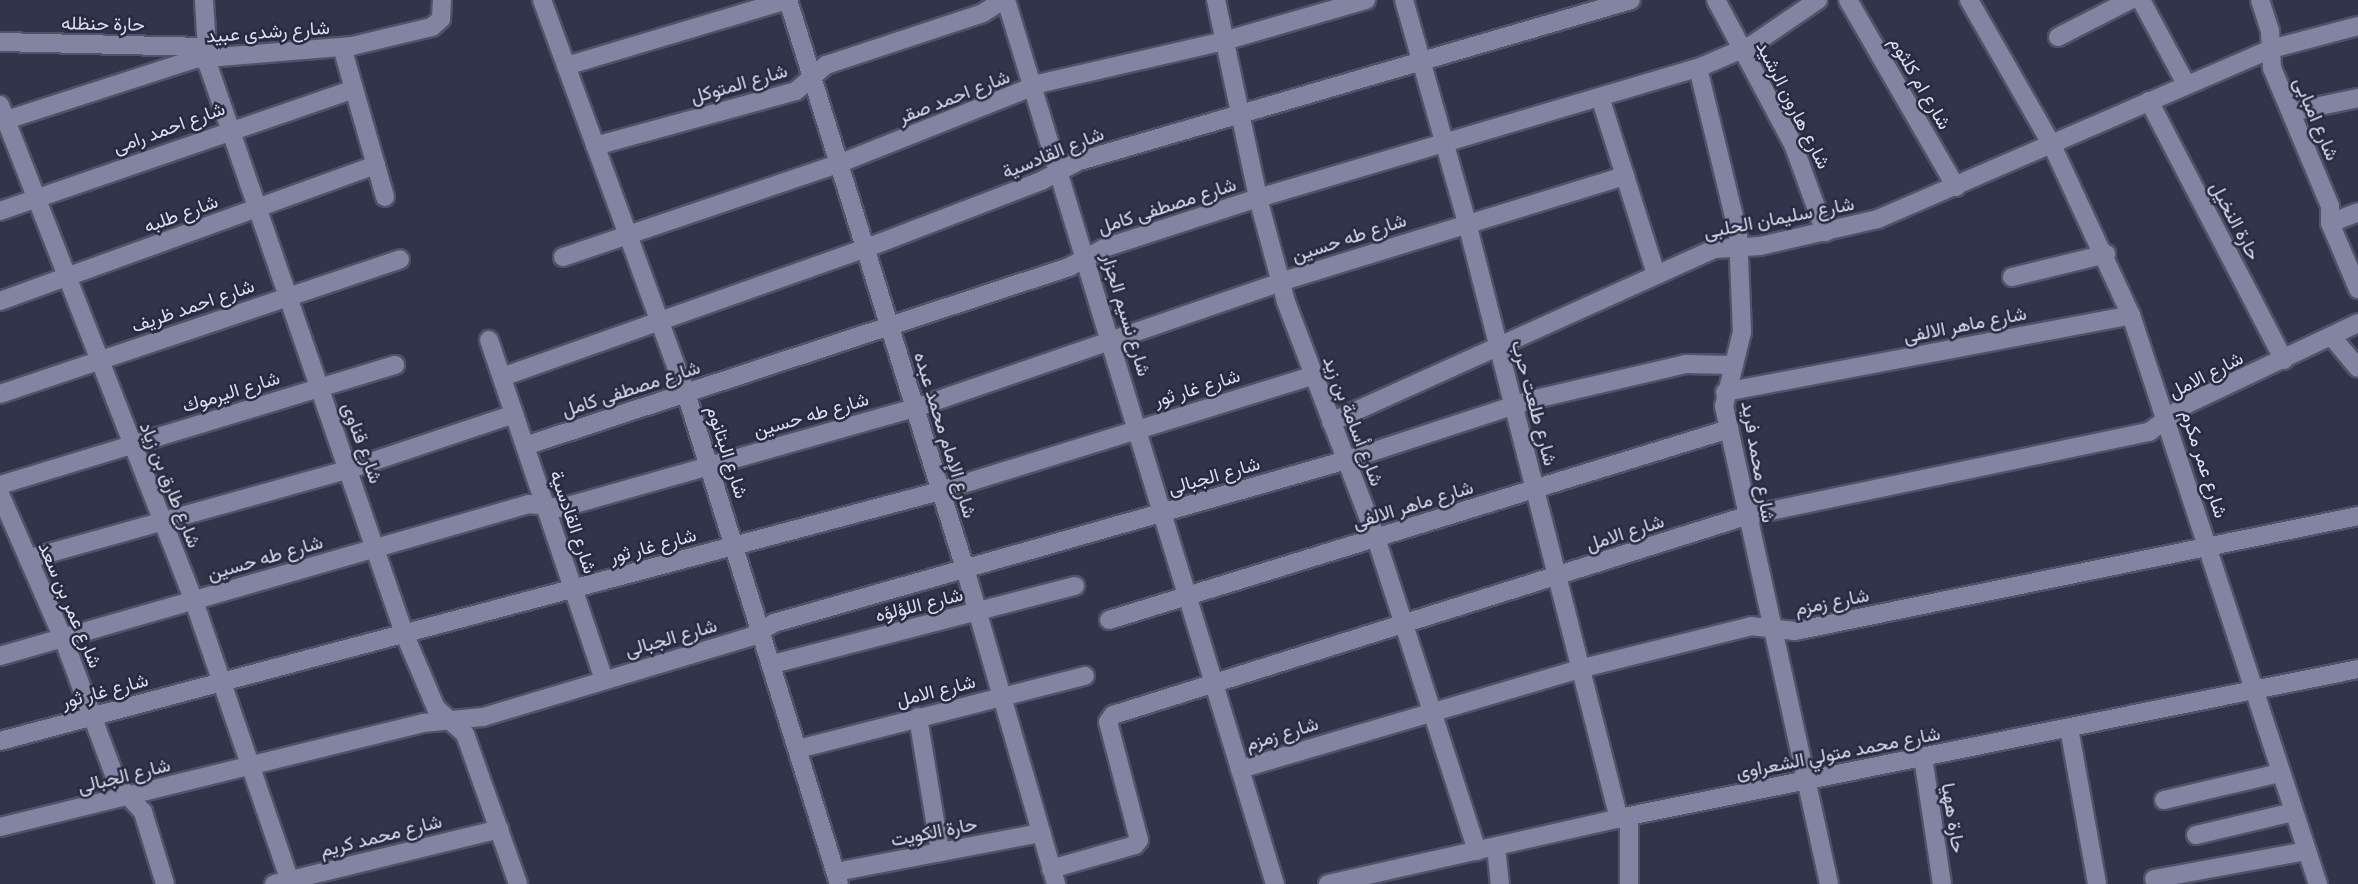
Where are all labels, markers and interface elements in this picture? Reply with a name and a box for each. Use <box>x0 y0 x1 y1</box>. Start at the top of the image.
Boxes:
street label: حارة حنظله <box>61 12 145 36</box>
street label: شارع رشدى عبيد <box>205 16 331 48</box>
street label: شارع ام كلثوم <box>1884 32 1956 134</box>
street label: شارع هارون الرشيد <box>1751 37 1835 173</box>
street label: شارع المتوكل <box>688 59 790 109</box>
street label: شارع احمد صقر <box>895 65 1013 129</box>
street label: شارع امبابى <box>2288 74 2344 164</box>
street label: شارع احمد رامى <box>110 97 228 159</box>
street label: شارع القادسية <box>999 122 1107 184</box>
street label: شارع مصطفى كامل <box>1095 173 1239 239</box>
street label: حارة النخيل <box>2205 178 2265 264</box>
street label: شارع طلبه <box>141 190 221 238</box>
street label: شارع سليمان الحلبى <box>1702 192 1856 244</box>
street label: شارع طه حسين <box>1289 209 1409 267</box>
street label: شارع نسيم الجزار <box>1097 251 1155 379</box>
street label: شارع احمد ظريف <box>129 274 257 338</box>
street label: شارع ماهر الالفى <box>1901 302 2029 348</box>
street label: شارع طلعت حرب <box>1506 338 1562 468</box>
street label: شارع الامل <box>2165 347 2247 403</box>
street label: شارع الإمام محمد عبده <box>909 349 981 521</box>
street label: شارع أسامة بن زيد <box>1318 353 1388 489</box>
street label: شارع مصطفى كامل <box>559 356 703 422</box>
street label: شارع غار ثور <box>1151 364 1243 412</box>
street label: شارع اليرموك <box>179 366 283 418</box>
street label: شارع طه حسين <box>751 388 871 442</box>
street label: شارع قناوى <box>337 399 387 487</box>
street label: شارع محمد فريد <box>1736 399 1780 525</box>
street label: شارع البتانوم <box>701 403 753 501</box>
street label: شارع عمر مكرم <box>2176 407 2232 521</box>
street label: شارع طارق بن زياد <box>134 419 206 551</box>
street label: شارع الجبالى <box>1165 452 1263 500</box>
street label: شارع القادسية <box>545 467 601 577</box>
street label: شارع ماهر الالفى <box>1350 476 1476 534</box>
street label: شارع الامل <box>1583 510 1667 556</box>
street label: شارع غار ثور <box>607 523 699 569</box>
street label: شارع طه حسين <box>205 531 325 585</box>
street label: شارع عمر بن سعد <box>33 539 107 671</box>
street label: شارع اللؤلؤه <box>873 583 965 627</box>
street label: شارع زمزم <box>1793 584 1871 620</box>
street label: شارع الجبالى <box>622 614 720 662</box>
street label: شارع غار ثور <box>59 668 151 714</box>
street label: شارع الامل <box>894 670 978 712</box>
street label: شارع زمزم <box>1243 712 1321 756</box>
street label: شارع محمد متولي الشعراوى <box>1734 722 1942 784</box>
street label: شارع الجبالى <box>75 753 173 799</box>
street label: حارة ههيا <box>1936 781 1970 855</box>
street label: شارع محمد كريم <box>318 810 444 862</box>
street label: حارة الكويت <box>889 812 979 852</box>

